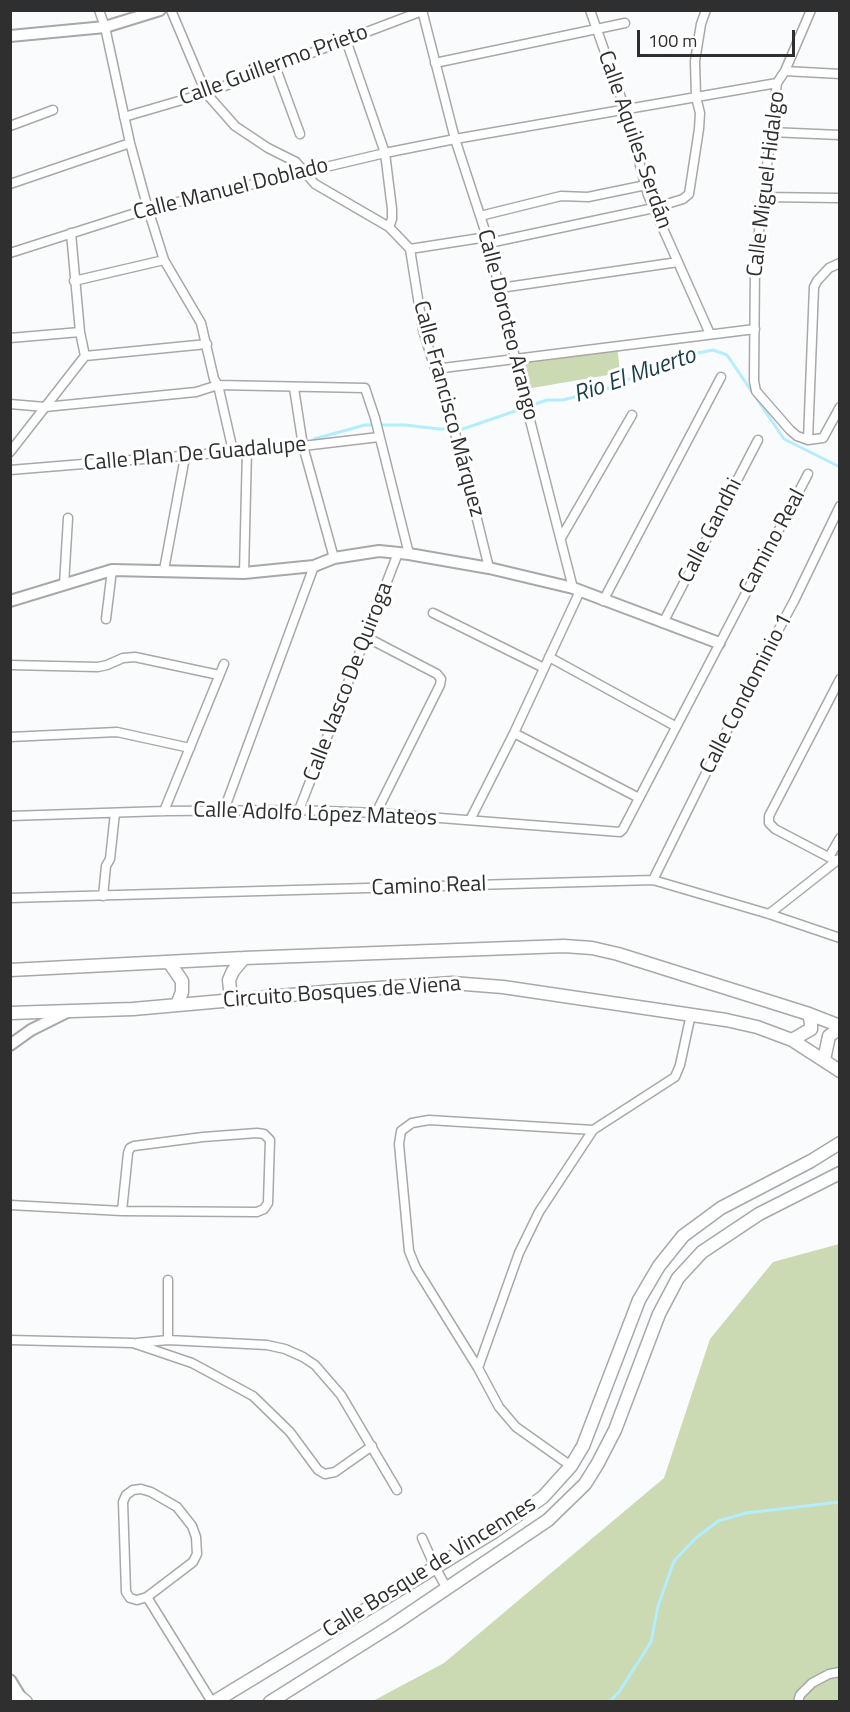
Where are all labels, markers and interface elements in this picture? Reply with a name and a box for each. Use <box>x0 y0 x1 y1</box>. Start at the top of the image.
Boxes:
scale bar <box>640 18 798 56</box>
street label: Calle Guillermo Prieto <box>176 20 372 112</box>
text: 100 m <box>648 27 697 54</box>
street label: Calle Aquiles Serdán <box>591 48 677 232</box>
street label: Calle Miguel Hidalgo <box>743 90 791 278</box>
street label: Calle Manuel Doblado <box>131 153 331 227</box>
street label: Calle Doroteo Arango <box>471 227 543 423</box>
street label: Calle Francisco Márquez <box>406 298 490 520</box>
water label: Rio El Muerto <box>570 342 700 410</box>
street label: Calle Plan De Guadalupe <box>83 432 307 478</box>
street label: Calle Gandhi <box>673 474 749 588</box>
street label: Camino Real <box>734 485 812 599</box>
street label: Calle Vasco De Quiroga <box>299 579 399 785</box>
street label: Calle Condominio 1 <box>695 610 799 778</box>
street label: Calle Adolfo López Mateos <box>193 798 437 832</box>
street label: Camino Real <box>371 872 487 902</box>
street label: Circuito Bosques de Viena <box>222 972 462 1014</box>
street label: Calle Bosque de Vincennes <box>319 1492 541 1644</box>

